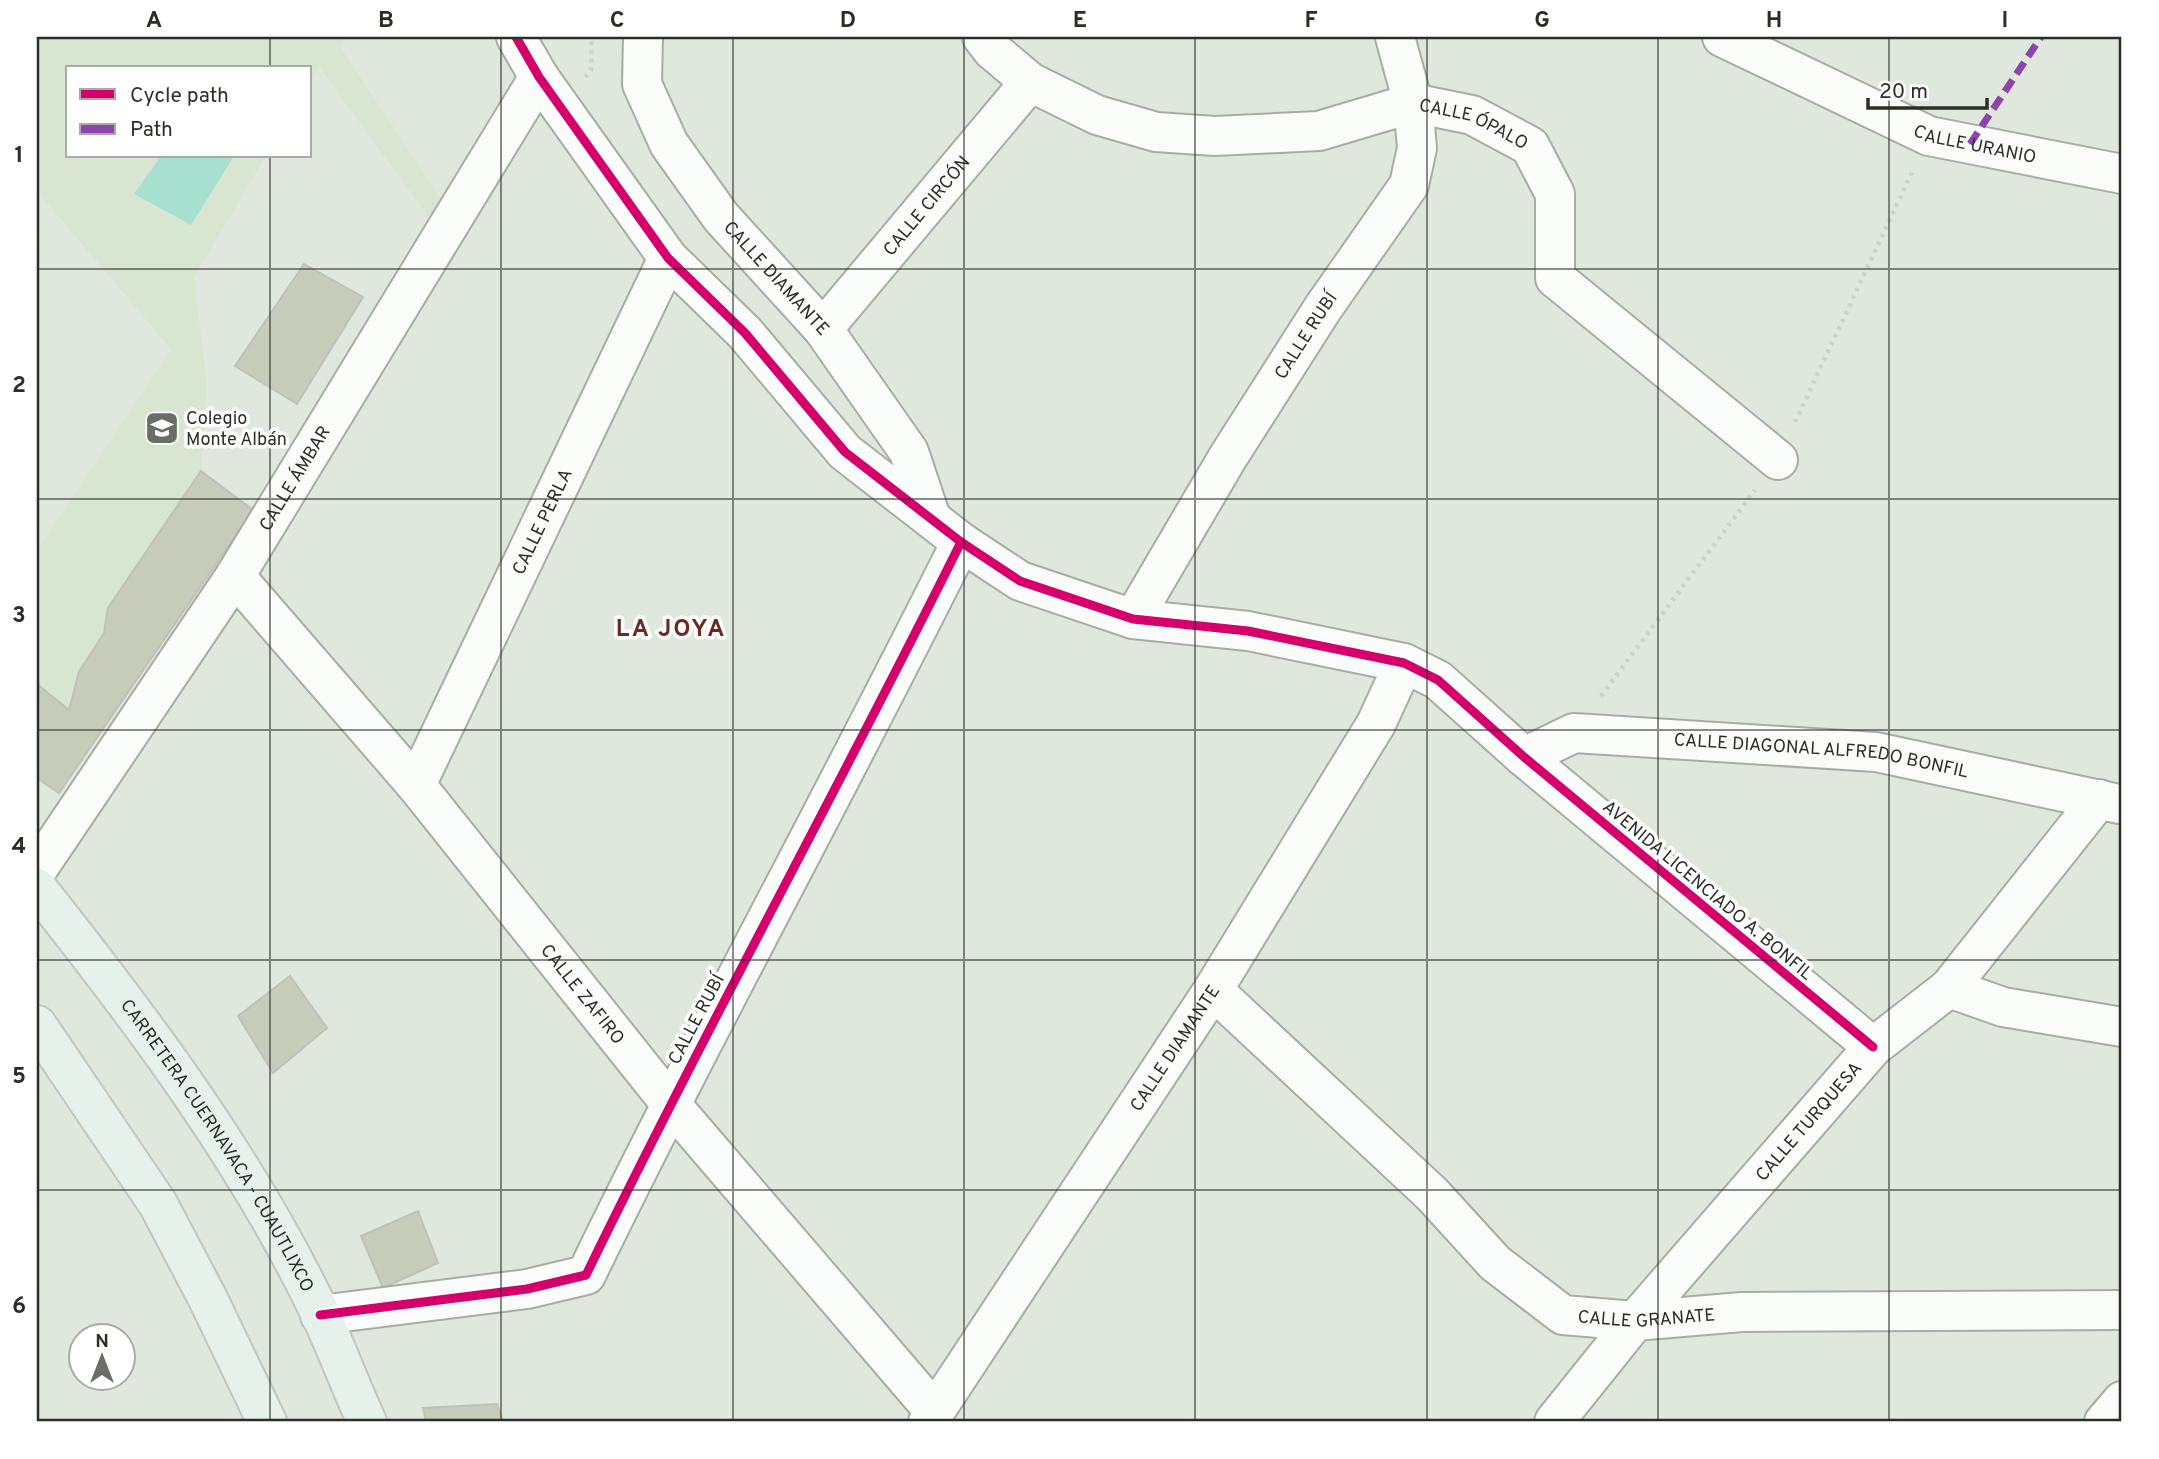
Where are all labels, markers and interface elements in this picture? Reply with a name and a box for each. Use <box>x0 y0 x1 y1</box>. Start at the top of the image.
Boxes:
text: A <box>146 7 162 36</box>
text: B <box>378 7 394 36</box>
text: C <box>610 7 624 36</box>
text: D <box>840 7 856 36</box>
text: E <box>1073 7 1087 36</box>
text: F <box>1304 7 1318 36</box>
text: G <box>1534 7 1550 36</box>
text: H <box>1766 7 1782 36</box>
text: I <box>2002 7 2008 36</box>
legend <box>66 66 312 158</box>
scale bar <box>1868 66 1988 110</box>
text: 20 m <box>1879 79 1928 106</box>
text: Cycle path <box>130 83 229 110</box>
street label: CALLE ÓPALO <box>1417 94 1532 156</box>
text: Path <box>130 117 173 144</box>
street label: CALLE URANIO <box>1909 120 2038 170</box>
text: 1 <box>14 142 24 171</box>
street label: CALLE CIRCÓN <box>879 152 976 261</box>
street label: CALLE DIAMANTE <box>717 217 833 341</box>
street label: CALLE RUBÍ <box>1270 285 1345 384</box>
text: 2 <box>12 372 26 401</box>
place label: Colegio Monte Albán <box>186 408 287 452</box>
school or university icon: Colegio Monte Albán <box>143 409 181 447</box>
street label: CALLE ÁMBAR <box>255 422 337 536</box>
street label: CALLE PERLA <box>508 465 578 579</box>
text: 3 <box>12 602 26 631</box>
district label: LA JOYA <box>616 615 726 645</box>
street label: CALLE DIAGONAL ALFREDO BONFIL <box>1673 729 1970 784</box>
street label: AVENIDA LICENCIADO A. BONFIL <box>1597 796 1817 986</box>
text: 4 <box>12 833 26 862</box>
street label: CALLE ZAFIRO <box>535 940 629 1050</box>
street label: CALLE RUBÍ <box>662 968 732 1069</box>
street label: CALLE DIAMANTE <box>1126 981 1226 1117</box>
street label: CARRETERA CUERNAVACA - CUAUTLIXCO <box>114 995 318 1296</box>
street label: CALLE TURQUESA <box>1751 1058 1868 1187</box>
text: 5 <box>12 1063 26 1092</box>
text: 6 <box>12 1293 26 1322</box>
street label: CALLE GRANATE <box>1577 1304 1716 1334</box>
north arrow <box>66 1322 136 1392</box>
text: N <box>95 1330 109 1354</box>

